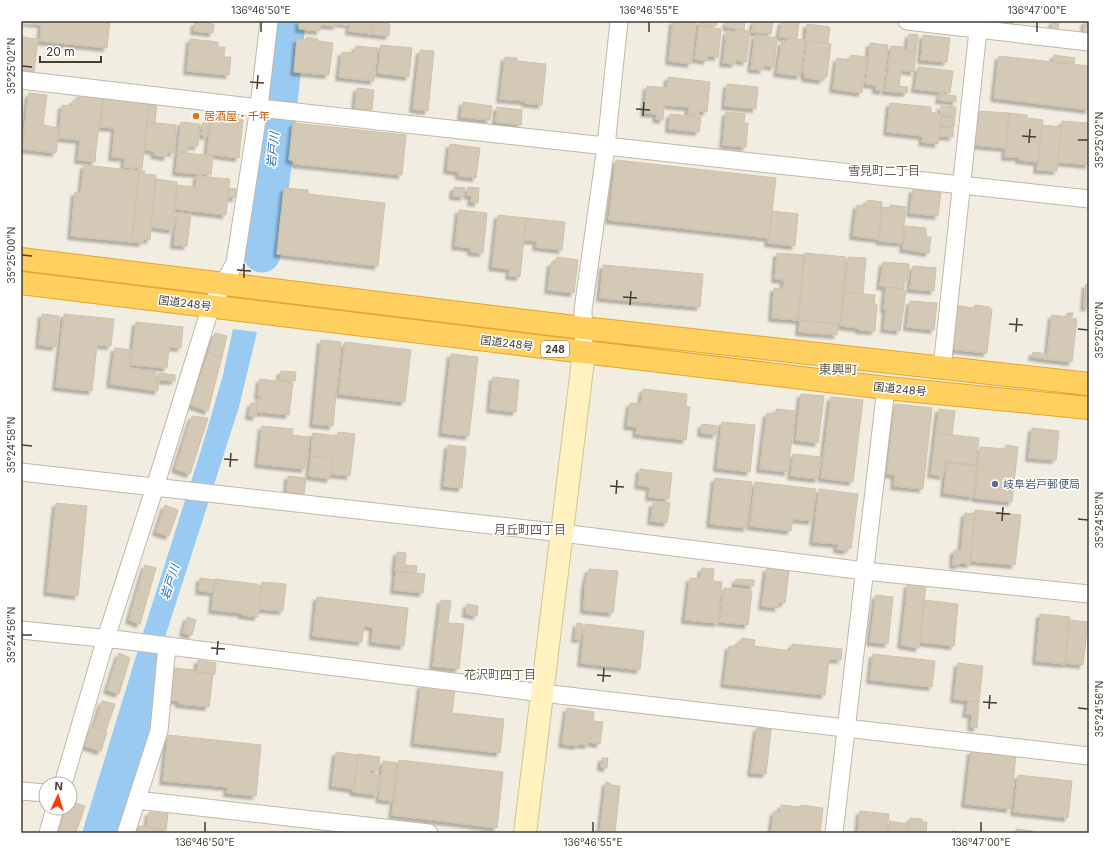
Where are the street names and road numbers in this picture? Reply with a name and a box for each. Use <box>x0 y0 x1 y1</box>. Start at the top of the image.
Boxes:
street label: 国道248号 <box>158 293 212 313</box>
street label: 国道248号 <box>480 333 534 353</box>
road number: 248 <box>541 341 569 357</box>
street label: 国道248号 <box>873 379 927 399</box>

